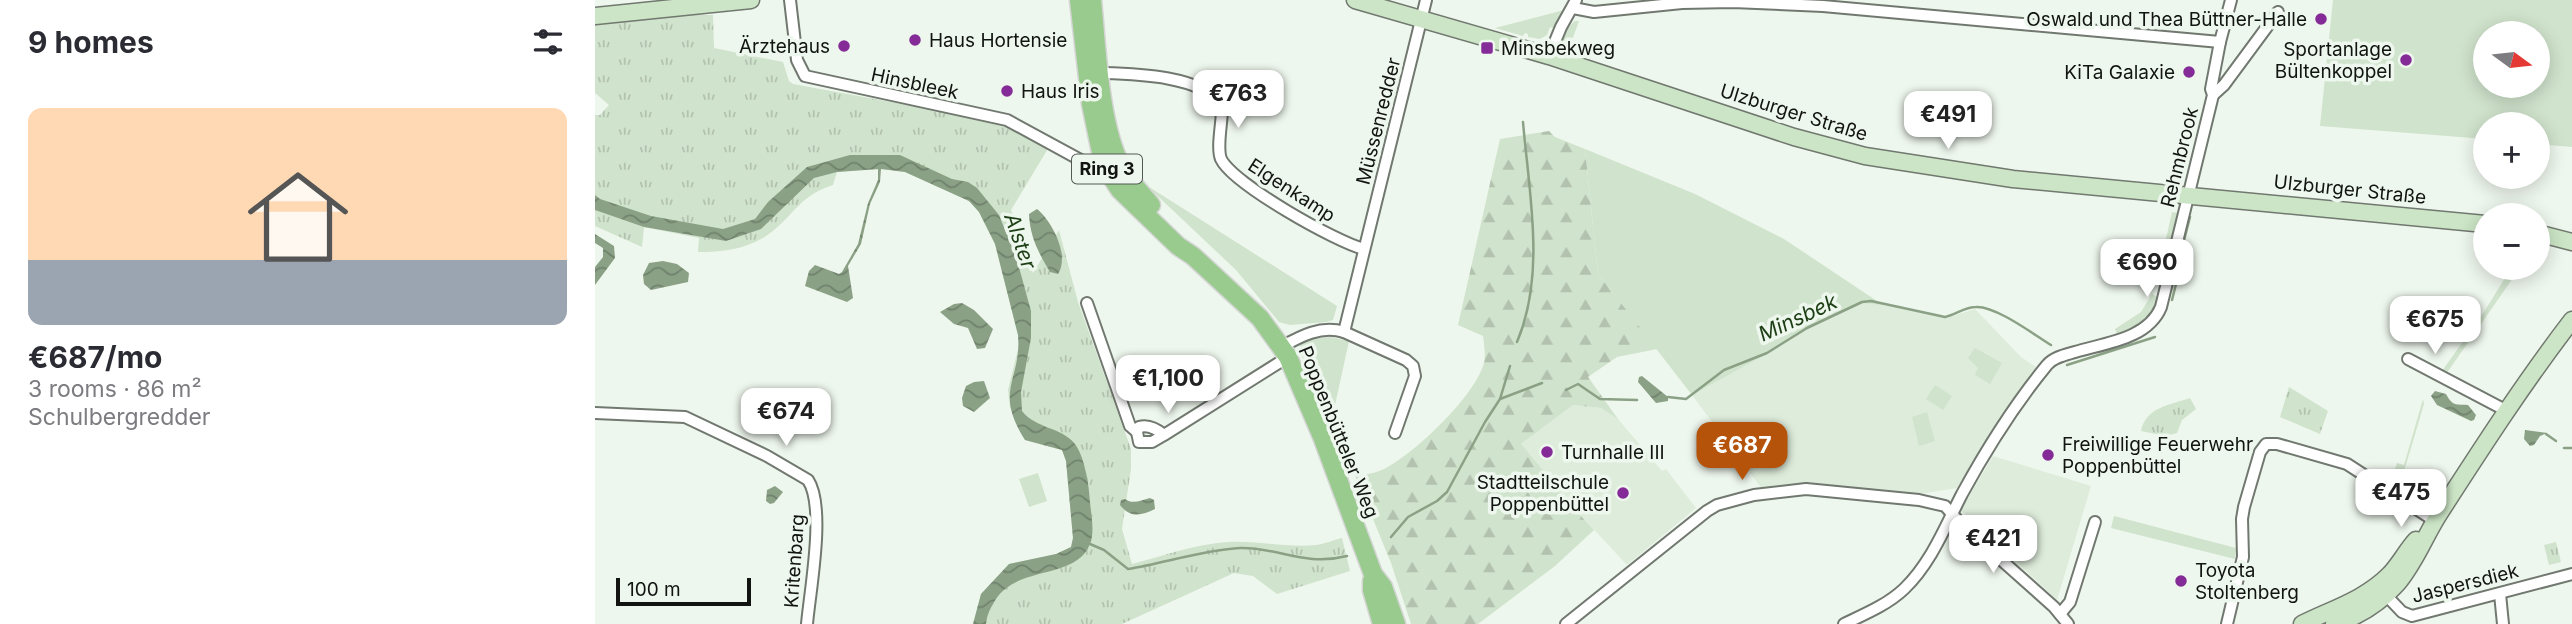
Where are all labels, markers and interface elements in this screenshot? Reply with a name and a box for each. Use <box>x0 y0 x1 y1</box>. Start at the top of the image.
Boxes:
place label: Oswald und Thea Büttner-Halle <box>2026 8 2307 31</box>
marker: Oswald und Thea Büttner-Halle <box>2313 11 2329 27</box>
north arrow <box>2473 21 2550 98</box>
map controls <box>2473 21 2550 280</box>
icon: filters <box>529 23 567 61</box>
text: 9 homes <box>28 24 154 60</box>
place label: Haus Hortensie <box>929 29 1067 52</box>
marker: Haus Hortensie <box>907 32 923 48</box>
place label: Ärztehaus <box>739 35 830 58</box>
place label: Minsbekweg <box>1501 37 1615 60</box>
marker: Ärztehaus <box>836 38 852 54</box>
place label: Sportanlage Bültenkoppel <box>2275 38 2392 83</box>
marker: Minsbekweg <box>1479 40 1495 56</box>
marker: Sportanlage Bültenkoppel <box>2398 52 2414 68</box>
street label: Müssenredder <box>1352 55 1405 187</box>
place label: KiTa Galaxie <box>2064 61 2175 84</box>
street label: Hinsbleek <box>869 63 961 104</box>
marker: KiTa Galaxie <box>2181 64 2197 80</box>
pin: €763 <box>1197 71 1279 130</box>
text: €763 <box>1209 79 1267 107</box>
street label: Ulzburger Straße <box>1717 79 1870 146</box>
place label: Haus Iris <box>1021 80 1100 103</box>
marker: Haus Iris <box>999 83 1015 99</box>
pin: €491 <box>1907 92 1989 151</box>
text: €491 <box>1920 100 1976 128</box>
street label: Rehmbrook <box>2156 104 2203 210</box>
button: + <box>2473 112 2550 189</box>
icon: home <box>235 154 361 280</box>
road number: Ring 3 <box>1072 154 1142 184</box>
street label: Elgenkamp <box>1244 154 1340 227</box>
street label: Ulzburger Straße <box>2273 170 2427 209</box>
button: − <box>2473 203 2550 280</box>
water label: Alster <box>999 209 1042 273</box>
pin: €690 <box>2106 240 2188 299</box>
text: €690 <box>2116 248 2178 276</box>
water label: Minsbek <box>1754 288 1842 347</box>
pin: €675 <box>2394 296 2476 356</box>
text: €675 <box>2406 305 2464 333</box>
text: €687/mo <box>28 339 162 375</box>
street label: Poppenbütteler Weg <box>1294 343 1384 522</box>
pin: €1,100 <box>1111 356 1225 415</box>
text: €1,100 <box>1132 364 1204 392</box>
text: 3 rooms · 86 m² <box>28 375 202 403</box>
pin: €674 <box>745 388 827 448</box>
text: €674 <box>757 397 815 425</box>
text: Schulbergredder <box>28 403 210 431</box>
pin: €687 <box>1701 422 1783 482</box>
text: €687 <box>1712 431 1772 459</box>
place label: Freiwillige Feuerwehr Poppenbüttel <box>2062 433 2253 478</box>
place label: Turnhalle III <box>1561 441 1665 464</box>
marker: Turnhalle III <box>1539 444 1555 460</box>
marker: Freiwillige Feuerwehr Poppenbüttel <box>2040 447 2056 463</box>
pin: €475 <box>2360 470 2442 529</box>
place label: Stadtteilschule Poppenbüttel <box>1477 471 1609 516</box>
text: €475 <box>2371 478 2431 506</box>
marker: Stadtteilschule Poppenbüttel <box>1615 485 1631 501</box>
street label: Kritenbarg <box>780 513 809 609</box>
pin: €421 <box>1952 516 2034 575</box>
text: €421 <box>1965 524 2021 552</box>
place label: Toyota Stoltenberg <box>2195 559 2299 604</box>
street label: Jaspersdiek <box>2409 559 2521 608</box>
marker: Toyota Stoltenberg <box>2173 573 2189 589</box>
scale bar <box>616 575 751 607</box>
text: 100 m <box>627 578 681 601</box>

